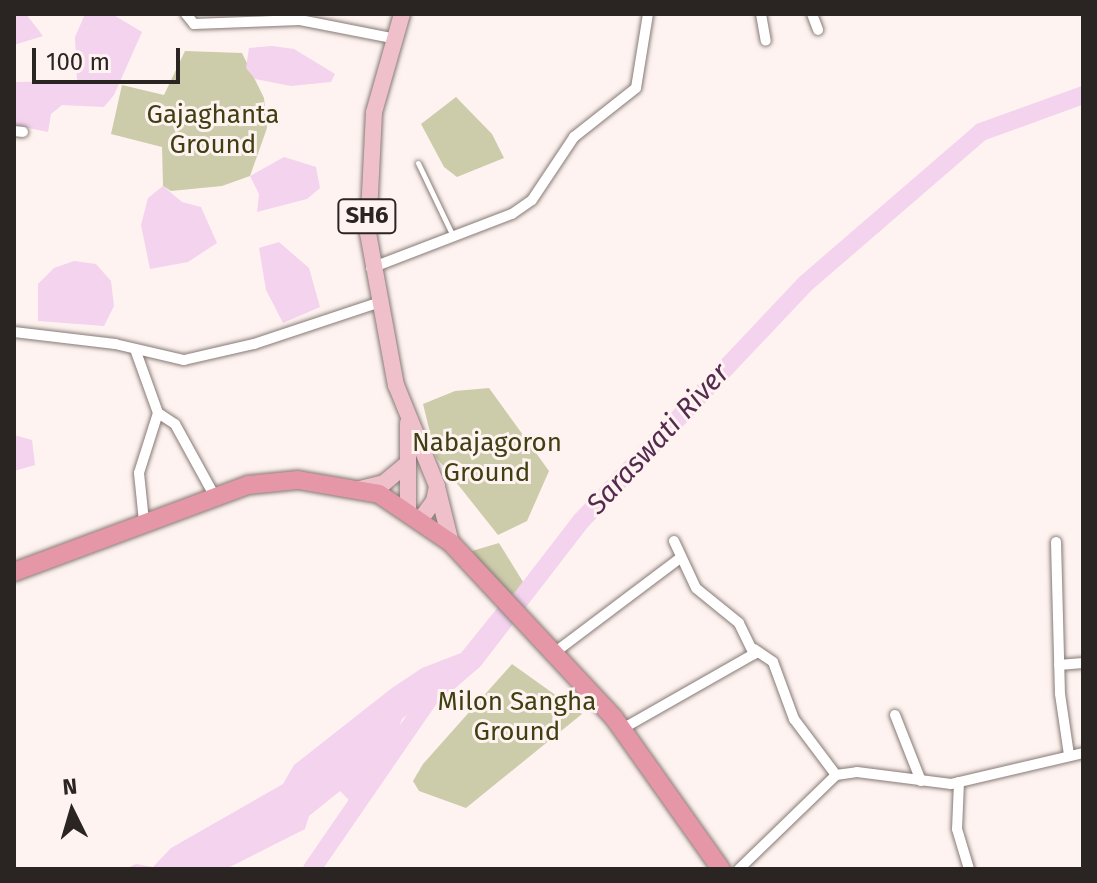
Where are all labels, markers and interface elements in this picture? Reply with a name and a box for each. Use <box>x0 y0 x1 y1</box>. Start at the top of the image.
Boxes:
scale bar <box>36 32 184 82</box>
text: 100 m <box>46 48 110 76</box>
park label: Gajaghanta Ground <box>147 99 279 160</box>
road number: SH6 <box>337 196 397 236</box>
water label: Saraswati River <box>580 357 736 521</box>
park label: Nabajagoron Ground <box>412 427 562 488</box>
park label: Milon Sangha Ground <box>438 686 596 748</box>
north arrow <box>32 771 112 851</box>
text: N <box>61 773 78 801</box>

